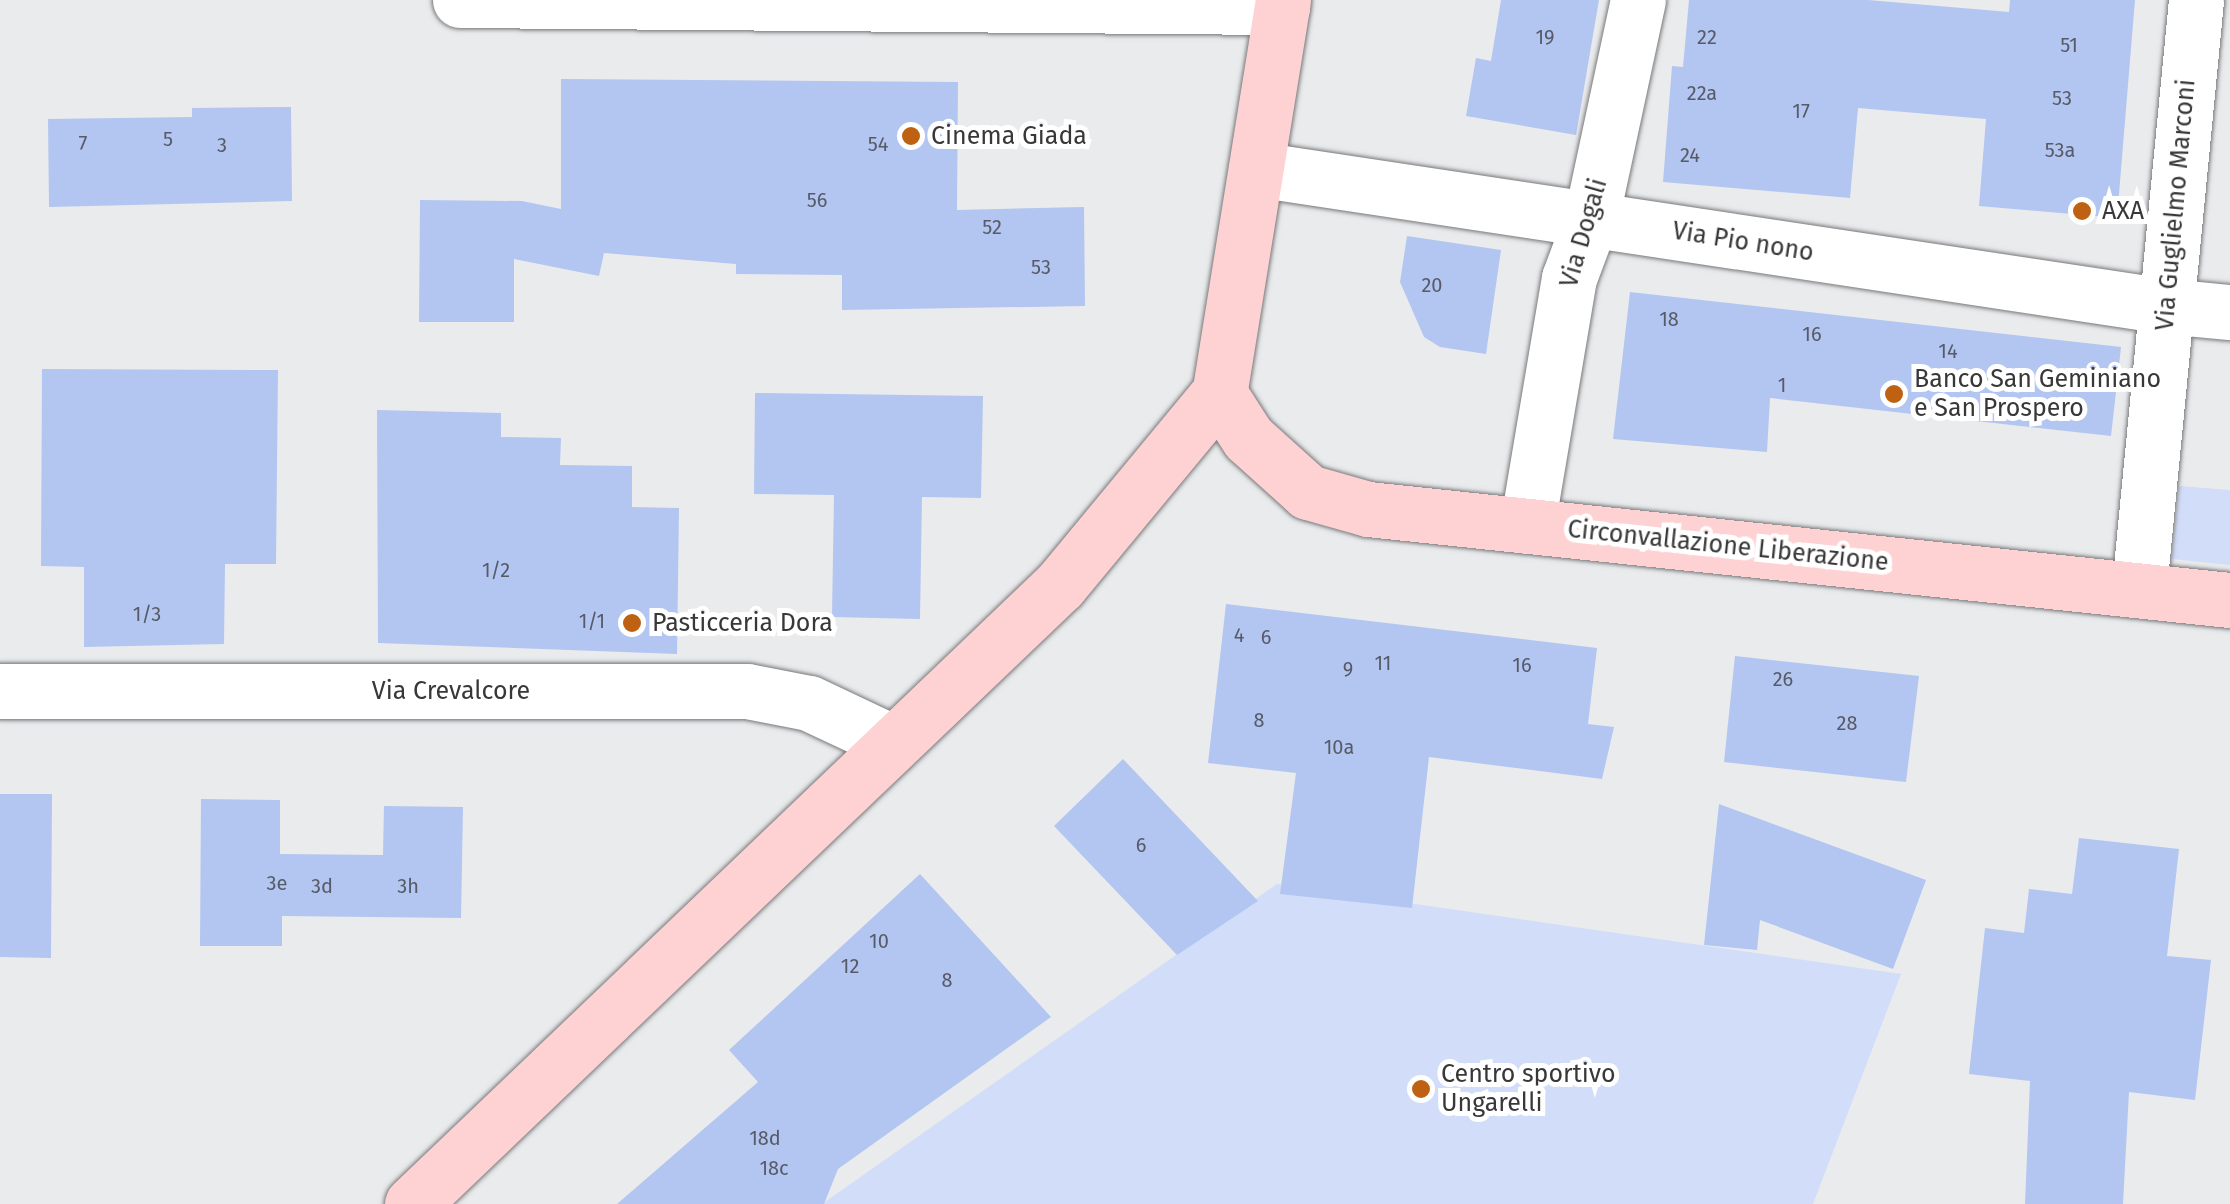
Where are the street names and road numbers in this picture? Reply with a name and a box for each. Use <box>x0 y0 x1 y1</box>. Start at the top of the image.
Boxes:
street label: Via Guglielmo Marconi <box>2150 78 2202 332</box>
street label: Via Dogali <box>1554 175 1614 291</box>
street label: Via Pio nono <box>1670 216 1816 268</box>
street label: Circonvallazione Liberazione <box>1566 514 1890 578</box>
street label: Via Crevalcore <box>372 676 530 706</box>

